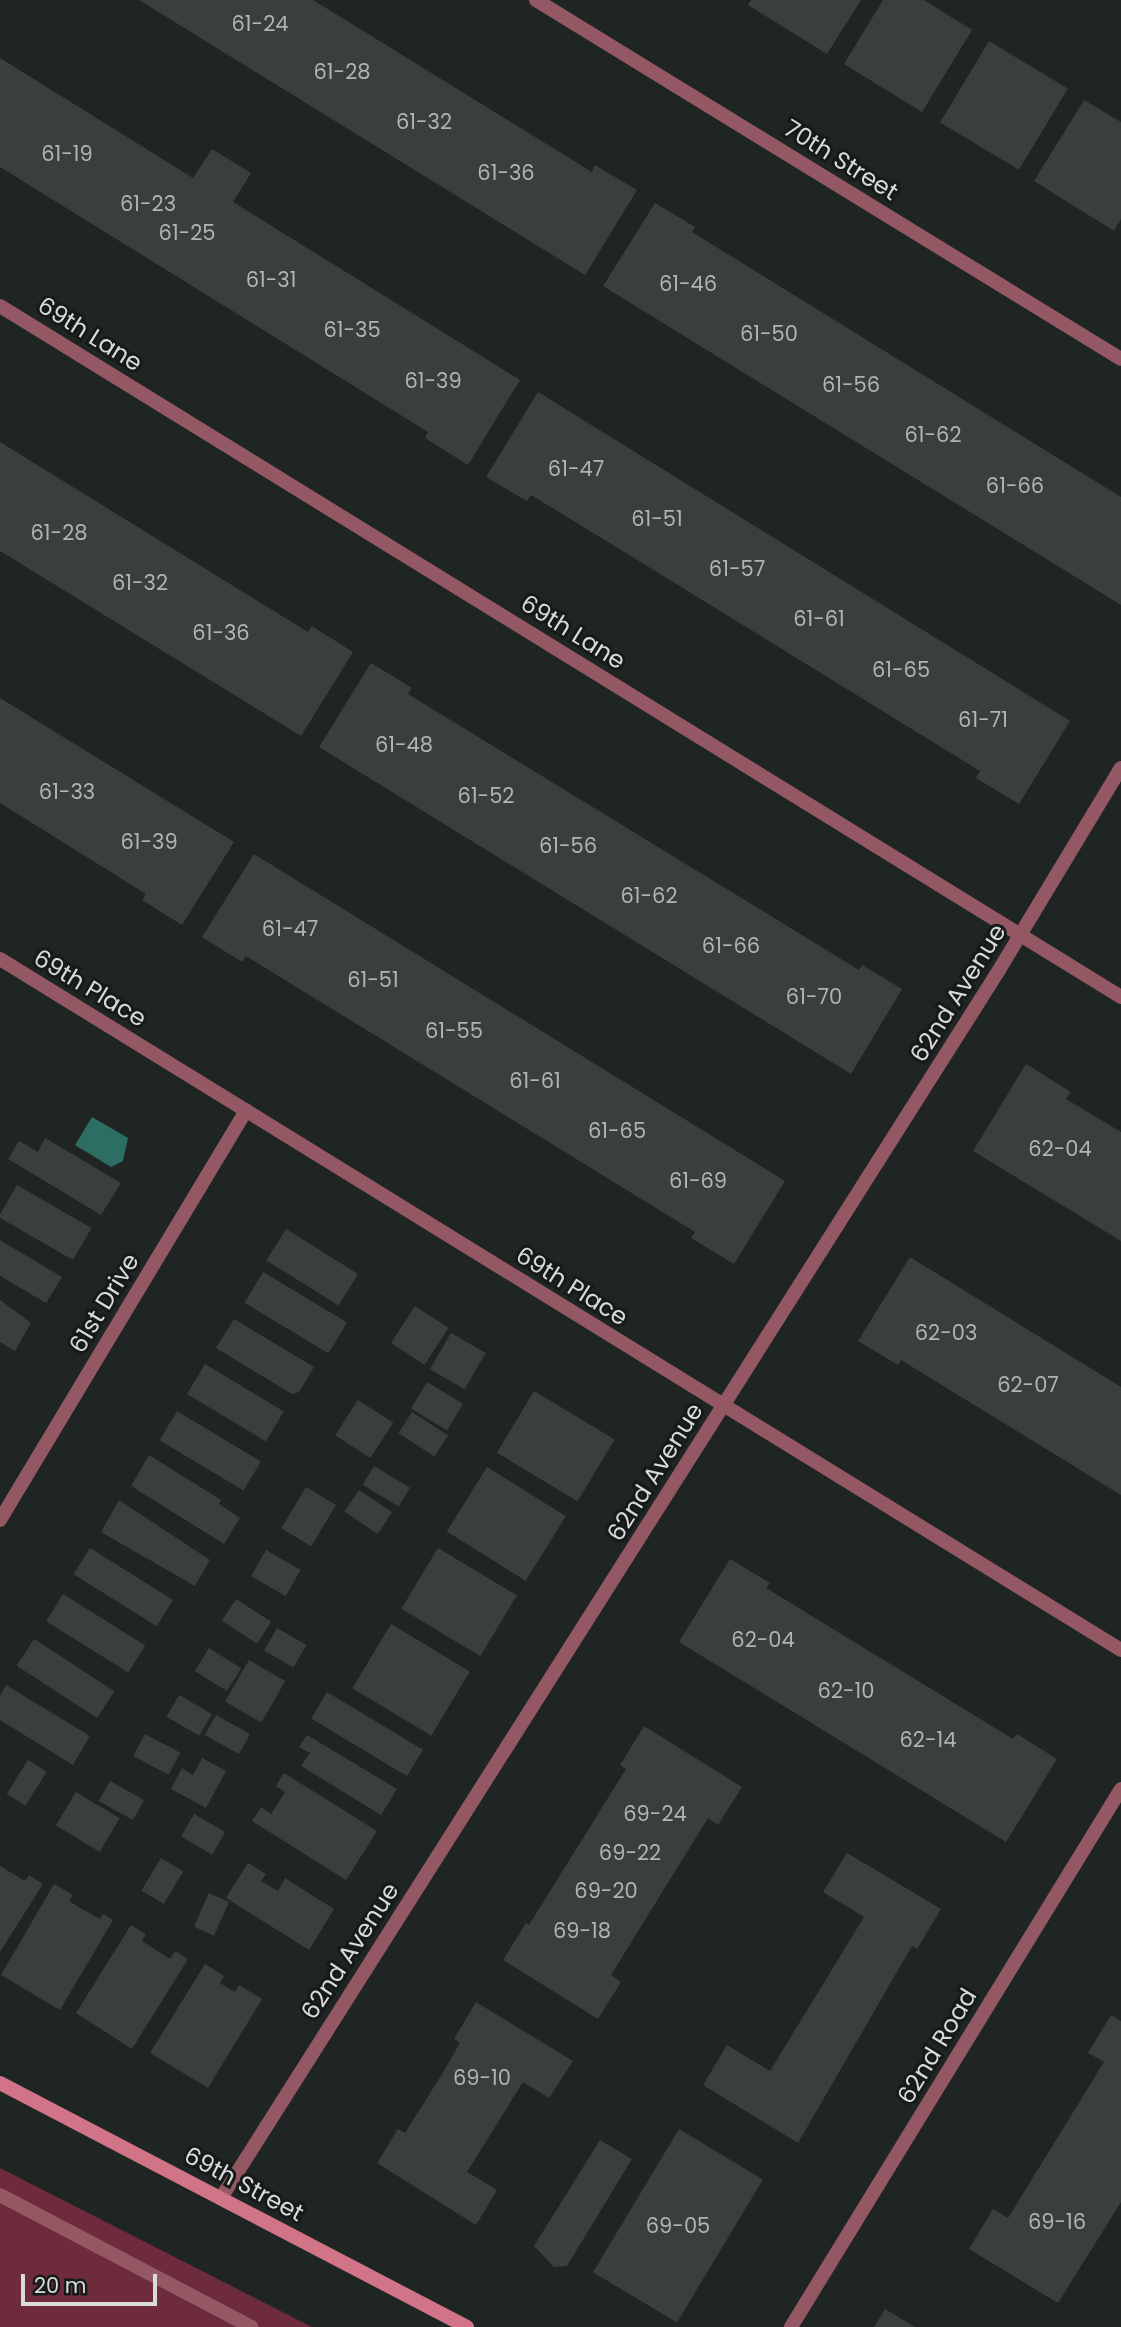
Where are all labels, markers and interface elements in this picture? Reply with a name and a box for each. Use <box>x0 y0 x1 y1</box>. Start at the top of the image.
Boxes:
house number: 61-24 <box>232 11 288 37</box>
house number: 61-28 <box>314 59 370 85</box>
house number: 61-32 <box>396 109 452 135</box>
street label: 70th Street <box>779 114 903 206</box>
house number: 61-19 <box>41 141 93 167</box>
house number: 61-36 <box>477 160 535 186</box>
house number: 61-23 <box>120 191 176 217</box>
house number: 61-25 <box>159 220 215 246</box>
house number: 61-31 <box>246 267 296 293</box>
house number: 61-46 <box>659 271 717 297</box>
street label: 69th Lane <box>32 291 148 377</box>
house number: 61-35 <box>323 317 381 343</box>
house number: 61-50 <box>740 321 798 347</box>
house number: 61-39 <box>404 368 462 394</box>
house number: 61-56 <box>822 372 880 398</box>
house number: 61-62 <box>904 422 962 448</box>
house number: 61-47 <box>548 456 604 482</box>
house number: 61-66 <box>986 473 1044 499</box>
house number: 61-51 <box>631 506 683 532</box>
house number: 61-28 <box>31 520 87 546</box>
house number: 61-57 <box>709 556 765 582</box>
house number: 61-32 <box>112 570 168 596</box>
street label: 69th Lane <box>515 589 631 675</box>
house number: 61-61 <box>793 606 845 632</box>
house number: 61-36 <box>192 620 250 646</box>
house number: 61-65 <box>872 657 930 683</box>
house number: 61-71 <box>958 707 1008 733</box>
house number: 61-48 <box>375 732 433 758</box>
house number: 61-33 <box>39 779 95 805</box>
house number: 61-52 <box>458 783 514 809</box>
house number: 61-39 <box>120 829 178 855</box>
house number: 61-56 <box>539 833 597 859</box>
house number: 61-62 <box>620 883 678 909</box>
house number: 61-47 <box>262 916 318 942</box>
street label: 62nd Avenue <box>904 919 1012 1067</box>
house number: 61-66 <box>702 933 760 959</box>
street label: 69th Place <box>28 943 152 1033</box>
house number: 61-51 <box>347 967 399 993</box>
house number: 61-70 <box>786 984 842 1010</box>
house number: 61-55 <box>425 1018 483 1044</box>
house number: 61-61 <box>509 1068 561 1094</box>
house number: 61-65 <box>588 1118 646 1144</box>
house number: 62-04 <box>1028 1136 1092 1162</box>
house number: 61-69 <box>669 1168 727 1194</box>
street label: 69th Place <box>511 1240 633 1332</box>
street label: 61st Drive <box>63 1248 145 1358</box>
house number: 62-03 <box>915 1320 977 1346</box>
house number: 62-07 <box>997 1372 1059 1398</box>
street label: 62nd Avenue <box>601 1398 709 1546</box>
house number: 62-04 <box>731 1627 795 1653</box>
house number: 62-10 <box>818 1678 874 1704</box>
house number: 62-14 <box>900 1727 956 1753</box>
house number: 69-24 <box>623 1801 687 1827</box>
house number: 69-22 <box>599 1840 661 1866</box>
street label: 62nd Avenue <box>295 1877 405 2025</box>
house number: 69-20 <box>574 1878 638 1904</box>
house number: 69-18 <box>553 1918 611 1944</box>
street label: 62nd Road <box>891 1983 983 2109</box>
house number: 69-10 <box>453 2065 511 2091</box>
street label: 69th Street <box>179 2141 309 2227</box>
house number: 69-16 <box>1028 2209 1086 2235</box>
house number: 69-05 <box>646 2213 710 2239</box>
scale bar <box>24 2260 161 2304</box>
text: 20 m <box>34 2271 87 2300</box>

